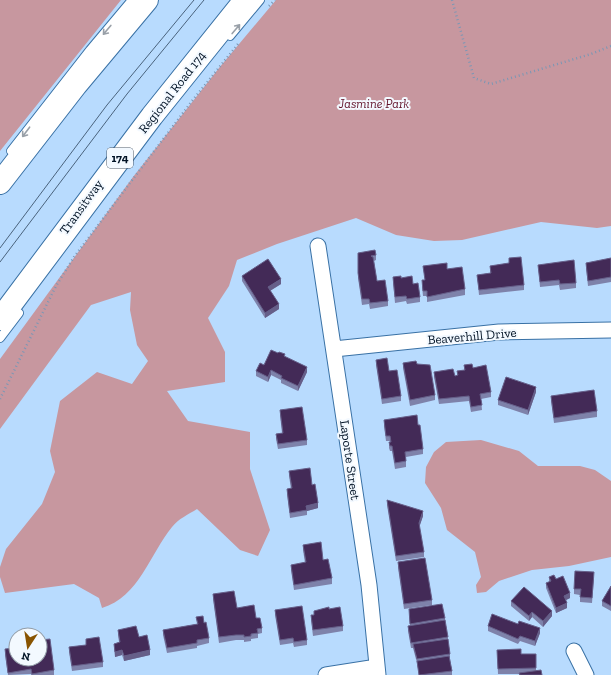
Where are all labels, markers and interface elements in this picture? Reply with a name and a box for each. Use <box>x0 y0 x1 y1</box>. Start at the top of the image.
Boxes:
one-way arrow <box>232 23 241 34</box>
one-way arrow <box>102 24 111 35</box>
street label: Regional Road 174 <box>135 48 209 136</box>
park label: Jasmine Park <box>338 96 409 111</box>
one-way arrow <box>22 126 30 137</box>
road number: 174 <box>107 148 133 168</box>
street label: Transitway <box>56 176 106 237</box>
street label: Beaverhill Drive <box>427 325 517 347</box>
street label: Laporte Street <box>337 419 363 501</box>
north arrow <box>8 627 48 667</box>
text: N <box>20 649 31 664</box>

